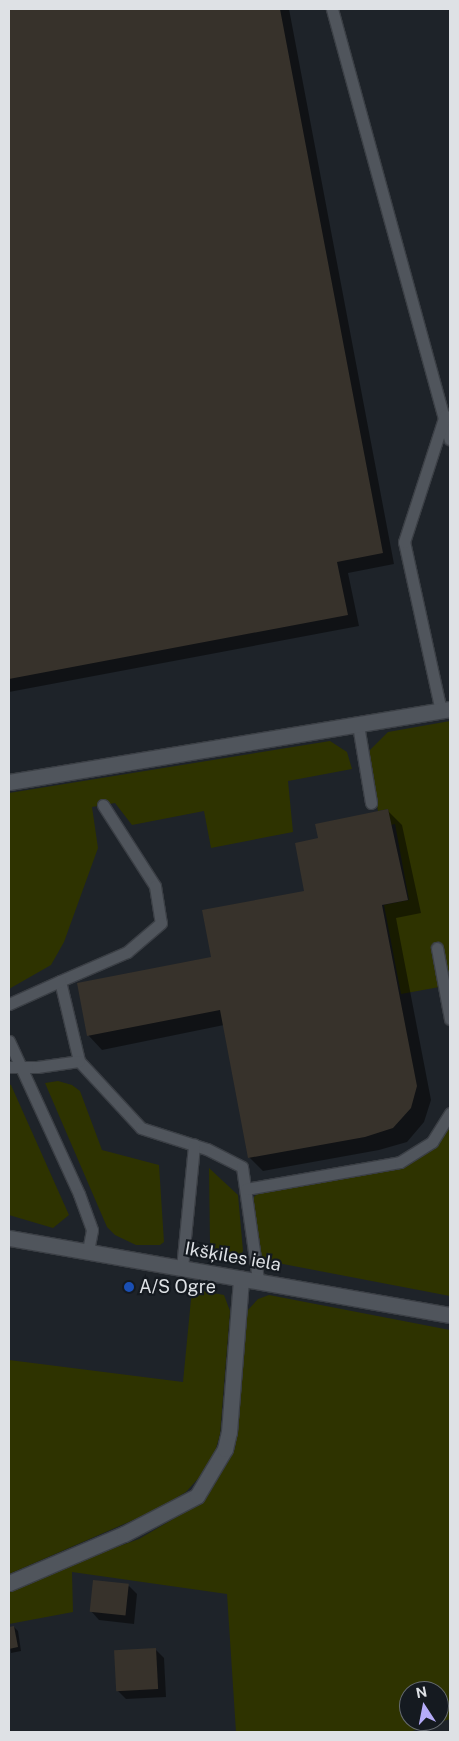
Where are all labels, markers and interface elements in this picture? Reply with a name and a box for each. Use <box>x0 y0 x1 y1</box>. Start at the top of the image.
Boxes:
street label: Ikšķiles iela <box>183 1238 283 1276</box>
place label: A/S Ogre <box>139 1276 216 1298</box>
marker: A/S Ogre <box>123 1281 135 1293</box>
north arrow <box>399 1681 449 1731</box>
text: N <box>414 1683 428 1701</box>

